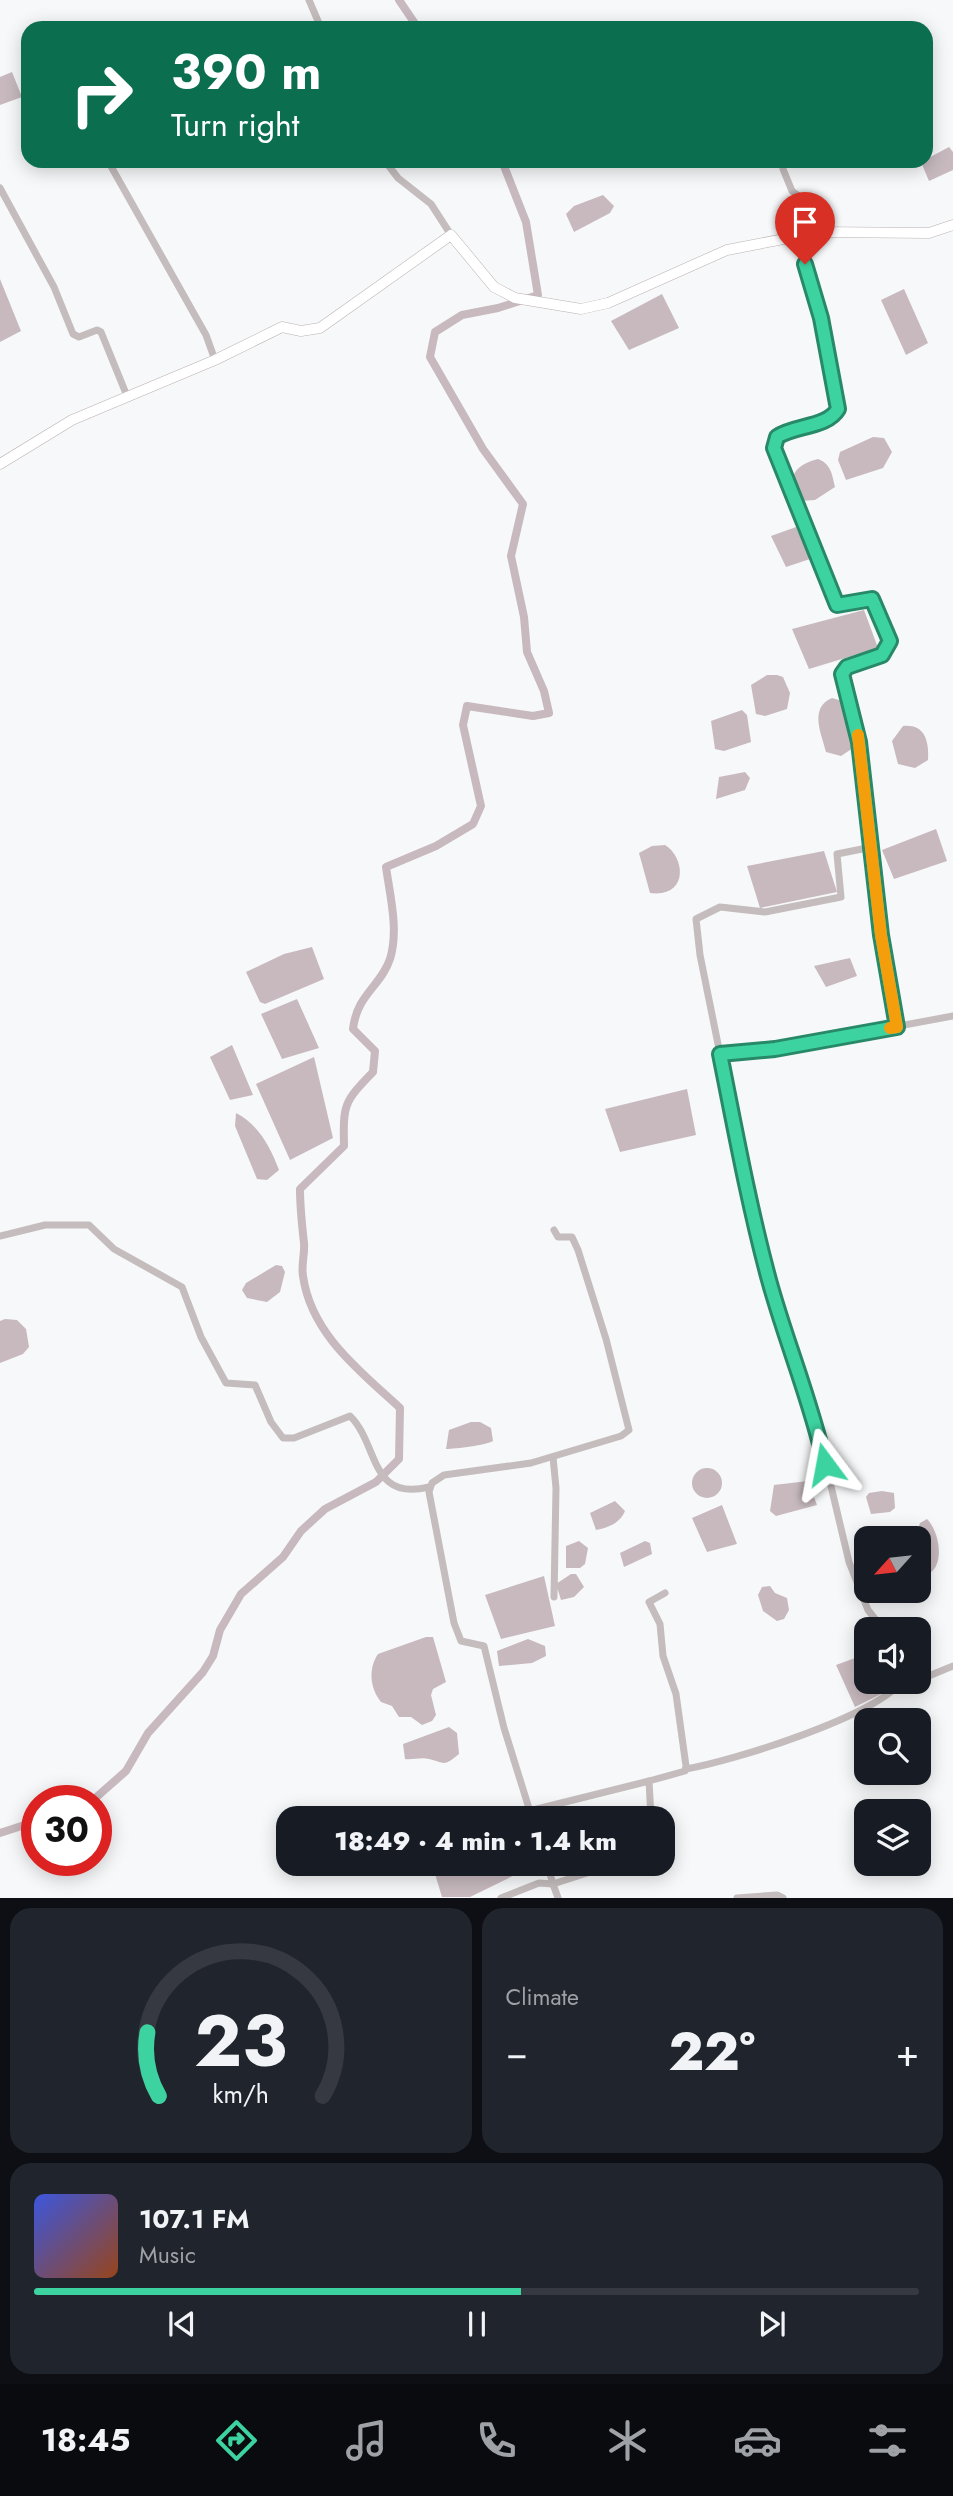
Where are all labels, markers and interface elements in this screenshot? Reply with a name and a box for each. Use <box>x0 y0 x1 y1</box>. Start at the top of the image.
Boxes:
text: 390 m <box>171 37 322 107</box>
icon: right <box>56 49 147 140</box>
text: Turn right <box>171 102 300 148</box>
pin <box>775 192 835 264</box>
icon: arrive <box>786 203 824 241</box>
position arrow <box>788 1427 862 1501</box>
north arrow <box>854 1526 931 1603</box>
map controls <box>854 1526 931 1876</box>
button: sound <box>854 1617 931 1694</box>
button: search <box>854 1708 931 1785</box>
speed limit sign: 30 <box>21 1785 112 1876</box>
button: layers <box>854 1799 931 1876</box>
text: 18:49 · 4 min · 1.4 km <box>334 1822 617 1860</box>
text: Climate <box>506 1980 579 2014</box>
text: 23 <box>194 1989 287 2094</box>
text: 22° <box>668 2014 755 2090</box>
text: − <box>506 2025 528 2080</box>
text: + <box>896 2025 919 2080</box>
text: km/h <box>212 2076 269 2112</box>
text: 107.1 FM <box>139 2200 249 2238</box>
text: Music <box>139 2238 196 2272</box>
icon: previous <box>163 2305 201 2343</box>
icon: pause <box>458 2305 496 2343</box>
icon: next <box>753 2305 791 2343</box>
icon: directions <box>212 2416 261 2465</box>
icon: music <box>342 2416 391 2465</box>
icon: phone <box>472 2416 521 2465</box>
icon: climate <box>603 2416 652 2465</box>
icon: car <box>733 2416 782 2465</box>
icon: filters <box>863 2416 912 2465</box>
text: 18:45 <box>41 2417 130 2463</box>

